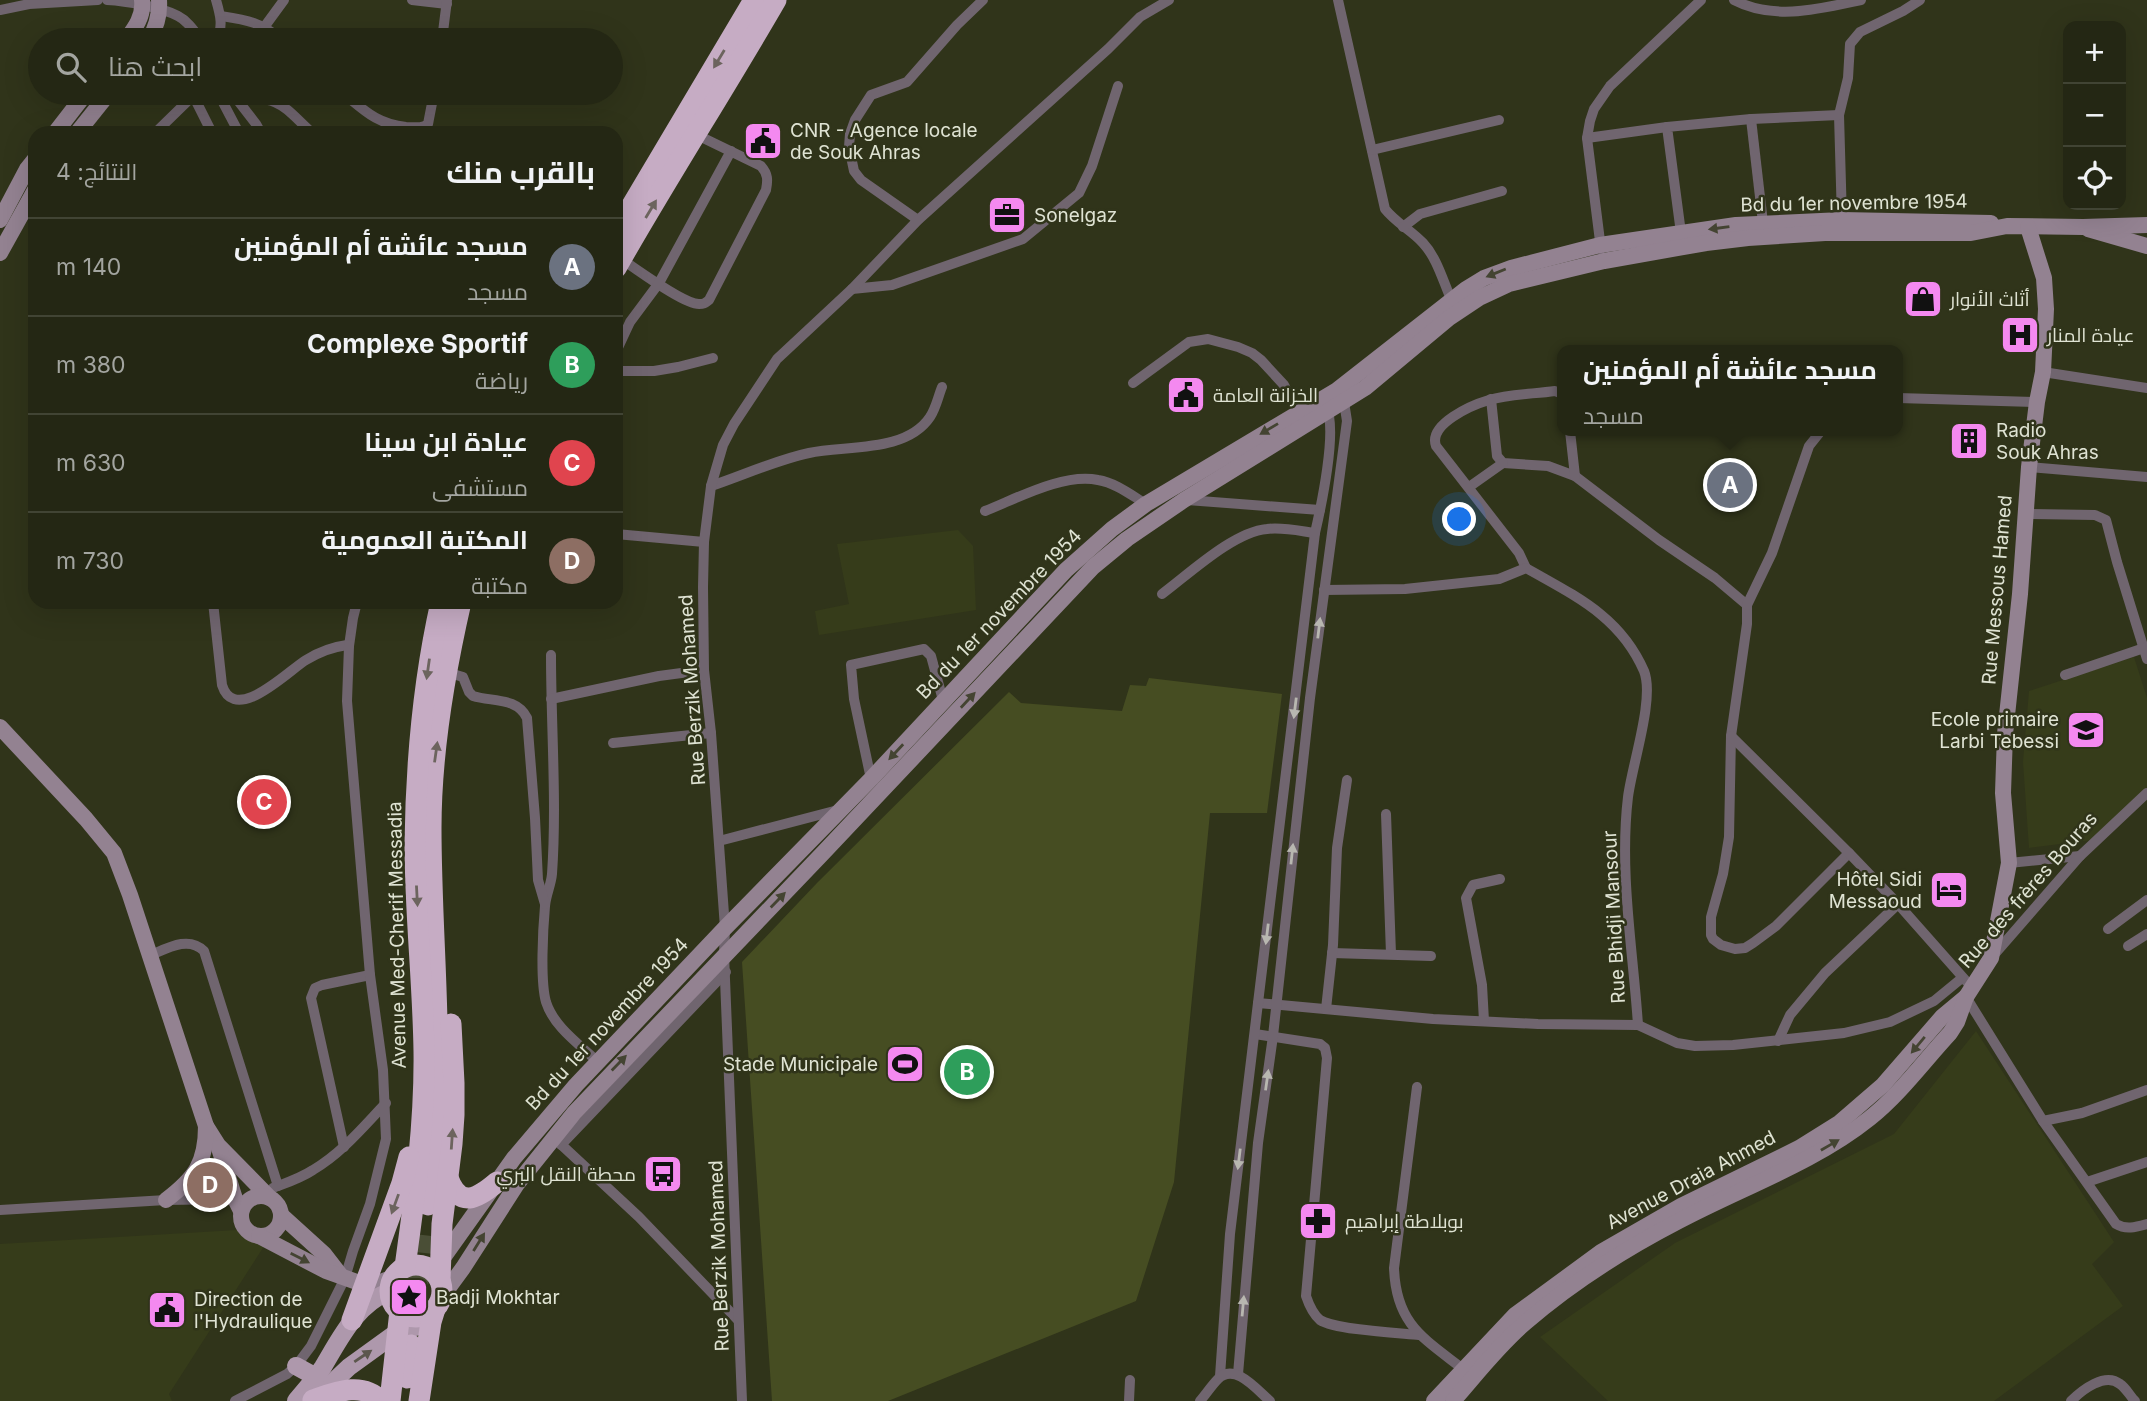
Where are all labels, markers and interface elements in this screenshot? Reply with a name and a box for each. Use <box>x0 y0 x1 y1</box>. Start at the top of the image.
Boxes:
map controls <box>2063 21 2126 210</box>
button: + <box>2063 21 2126 84</box>
search box <box>28 28 623 105</box>
icon: search <box>52 48 90 86</box>
one-way arrow <box>713 49 726 68</box>
text: ابحث هنا <box>108 51 202 82</box>
button: − <box>2063 84 2126 147</box>
place label: CNR - Agence locale de Souk Ahras <box>790 119 978 164</box>
public building icon: CNR - Agence locale de Souk Ahras <box>742 120 784 162</box>
button: locate <box>2063 147 2126 210</box>
text: بالقرب منك <box>446 154 595 190</box>
text: النتائج: 4 <box>56 158 137 186</box>
street label: Bd du 1er novembre 1954 <box>1740 190 1968 216</box>
office icon: Sonelgaz <box>986 194 1028 236</box>
one-way arrow <box>644 200 657 219</box>
place label: Sonelgaz <box>1034 204 1117 227</box>
one-way arrow <box>1708 222 1730 233</box>
text: مسجد عائشة أم المؤمنين <box>234 230 528 261</box>
text: 140 m <box>56 253 121 281</box>
text: A <box>563 253 581 281</box>
one-way arrow <box>1486 268 1507 279</box>
text: مسجد <box>467 278 528 306</box>
shop icon: أثاث الأنوار <box>1902 278 1944 320</box>
place label: أثاث الأنوار <box>1949 288 2030 311</box>
hospital icon: عيادة المنار <box>1999 314 2041 356</box>
place label: عيادة المنار <box>2046 324 2134 347</box>
text: Complexe Sportif <box>307 328 528 359</box>
popup <box>1557 345 1903 436</box>
text: 380 m <box>56 351 126 379</box>
text: B <box>564 351 580 379</box>
text: مسجد عائشة أم المؤمنين <box>1583 354 1877 385</box>
text: رياضة <box>475 367 528 395</box>
public building icon: الخزانة العامة <box>1165 374 1207 416</box>
place label: الخزانة العامة <box>1213 384 1318 407</box>
text: مسجد <box>1583 402 1644 430</box>
place label: Radio Souk Ahras <box>1996 419 2099 464</box>
building icon: Radio Souk Ahras <box>1948 420 1990 462</box>
one-way arrow <box>1260 423 1279 435</box>
text: عيادة ابن سينا <box>364 426 528 457</box>
text: 630 m <box>56 449 126 477</box>
text: C <box>564 449 581 477</box>
pin: A <box>1707 459 1753 511</box>
text: مستشفى <box>432 474 528 502</box>
street label: Rue Messous Hamed <box>1977 494 2017 686</box>
your location <box>1442 502 1476 536</box>
text: المكتبة العمومية <box>321 524 528 555</box>
street label: Bd du 1er novembre 1954 <box>912 524 1086 704</box>
text: 730 m <box>56 547 124 575</box>
text: D <box>564 547 580 575</box>
text: مكتبة <box>471 572 528 600</box>
street label: Rue Berzik Mohamed <box>674 594 710 786</box>
one-way arrow <box>1314 617 1325 639</box>
one-way arrow <box>422 658 433 680</box>
one-way arrow <box>960 692 976 709</box>
one-way arrow <box>1289 697 1300 719</box>
place label: Ecole primaire Larbi Tebessi <box>1931 708 2059 753</box>
school or university icon: Ecole primaire Larbi Tebessi <box>2065 709 2107 751</box>
one-way arrow <box>430 741 441 763</box>
one-way arrow <box>888 743 904 761</box>
pin: C <box>241 776 287 828</box>
street label: Avenue Med-Cherif Messadia <box>383 801 411 1069</box>
street label: Rue des frères Bouras <box>1954 807 2102 973</box>
street label: Rue Bhidji Mansour <box>1598 830 1630 1004</box>
one-way arrow <box>1287 843 1298 865</box>
place label: Hôtel Sidi Messaoud <box>1829 868 1922 913</box>
hotel icon: Hôtel Sidi Messaoud <box>1928 869 1970 911</box>
one-way arrow <box>412 885 423 907</box>
one-way arrow <box>769 892 786 909</box>
one-way arrow <box>1261 923 1272 945</box>
street label: Bd du 1er novembre 1954 <box>521 933 693 1115</box>
one-way arrow <box>1910 1036 1926 1054</box>
sports icon: Stade Municipale <box>884 1043 926 1085</box>
pin: B <box>944 1046 990 1098</box>
place label: Stade Municipale <box>723 1053 878 1076</box>
one-way arrow <box>611 1055 628 1072</box>
one-way arrow <box>1262 1069 1273 1091</box>
street label: Avenue Draia Ahmed <box>1603 1126 1779 1234</box>
one-way arrow <box>447 1128 458 1150</box>
one-way arrow <box>1820 1139 1840 1151</box>
one-way arrow <box>1234 1149 1245 1171</box>
bus stop icon: محطة النقل البري <box>642 1153 684 1195</box>
pin: D <box>187 1159 233 1211</box>
street label: Rue Berzik Mohamed <box>704 1160 734 1352</box>
place label: محطة النقل البري <box>496 1163 636 1189</box>
one-way arrow <box>389 1193 400 1214</box>
pharmacy icon: بوبلاطة إبراهيم <box>1297 1200 1339 1242</box>
place label: بوبلاطة إبراهيم <box>1345 1210 1464 1235</box>
one-way arrow <box>473 1233 486 1252</box>
one-way arrow <box>290 1251 310 1263</box>
place icon: Badji Mokhtar <box>388 1276 430 1318</box>
place label: Badji Mokhtar <box>436 1286 560 1309</box>
place label: Direction de l'Hydraulique <box>194 1288 313 1333</box>
public building icon: Direction de l'Hydraulique <box>146 1289 188 1331</box>
one-way arrow <box>1238 1295 1249 1317</box>
one-way arrow <box>354 1350 373 1363</box>

